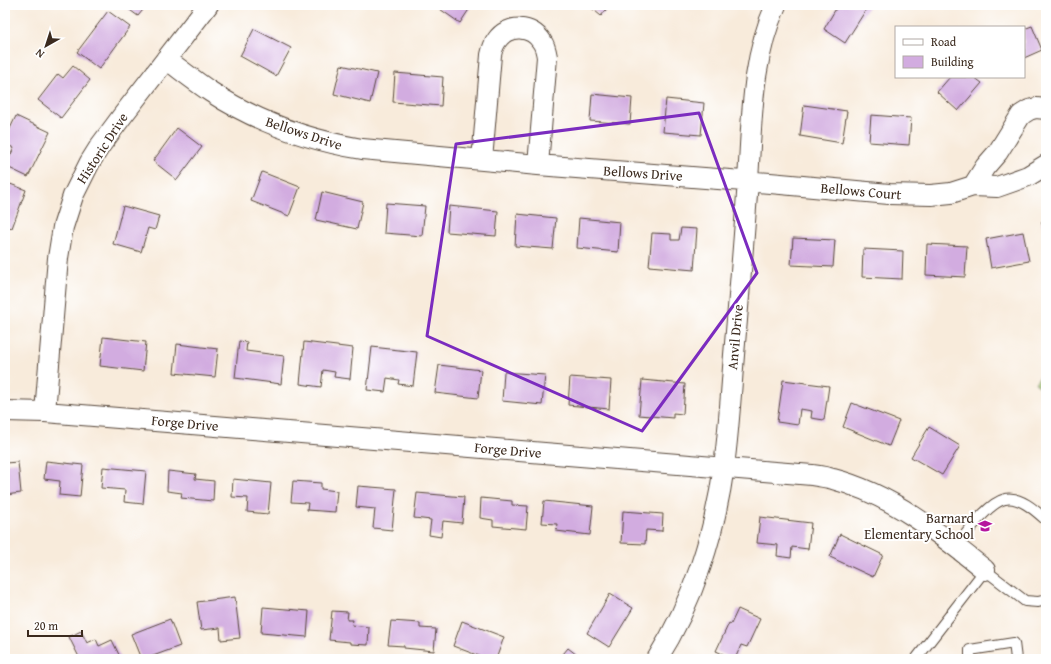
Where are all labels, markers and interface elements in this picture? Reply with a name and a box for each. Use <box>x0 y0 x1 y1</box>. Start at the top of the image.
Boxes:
north arrow <box>26 26 66 66</box>
legend <box>895 26 1025 78</box>
text: Road <box>931 33 957 50</box>
text: N <box>31 45 48 62</box>
text: Building <box>931 53 974 70</box>
street label: Historic Drive <box>71 108 133 188</box>
street label: Bellows Drive <box>263 111 345 155</box>
street label: Bellows Drive <box>603 160 684 186</box>
street label: Bellows Court <box>820 178 902 204</box>
street label: Anvil Drive <box>722 303 748 371</box>
street label: Forge Drive <box>151 410 220 436</box>
street label: Forge Drive <box>474 437 543 463</box>
place label: Barnard Elementary School <box>864 508 975 544</box>
school or university icon: Barnard Elementary School <box>977 518 993 534</box>
scale bar <box>28 612 82 638</box>
text: 20 m <box>34 617 58 634</box>

